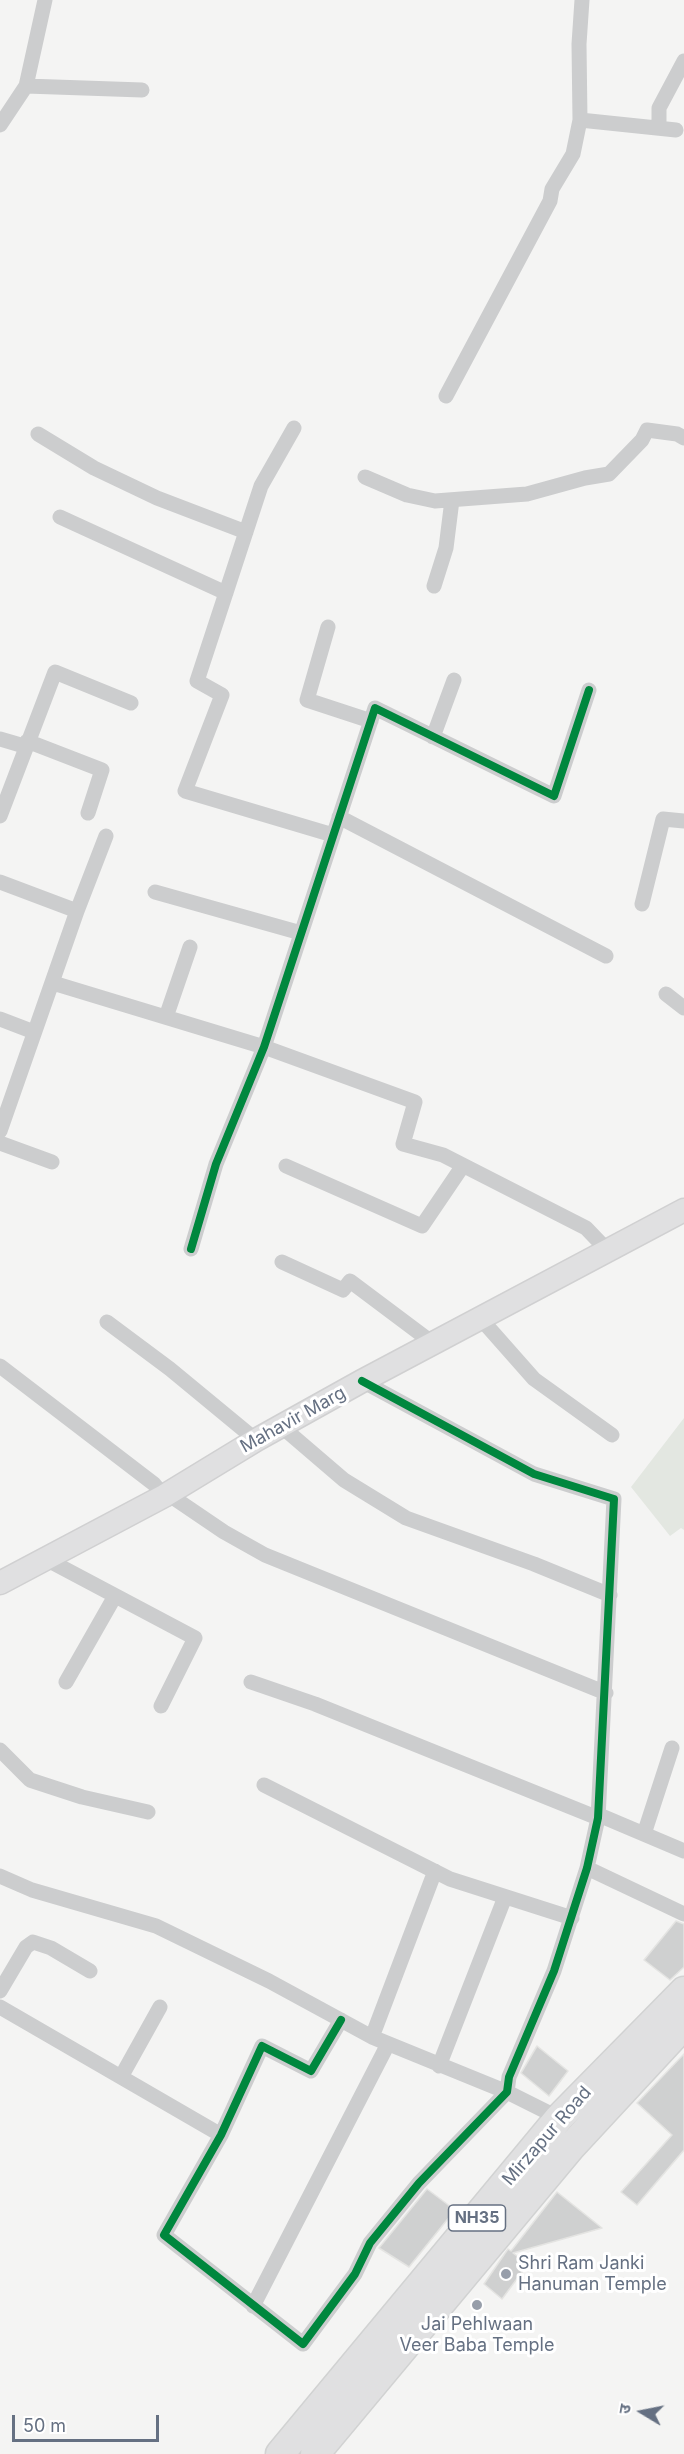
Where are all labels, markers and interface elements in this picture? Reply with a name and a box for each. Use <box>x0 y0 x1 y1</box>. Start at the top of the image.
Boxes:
street label: Mahavir Marg <box>237 1382 349 1458</box>
street label: Mirzapur Road <box>498 2082 596 2190</box>
road number: NH35 <box>448 2205 506 2231</box>
place label: Shri Ram Janki Hanuman Temple <box>518 2253 667 2296</box>
marker: Shri Ram Janki Hanuman Temple <box>499 2267 513 2281</box>
marker: Jai Pehlwaan Veer Baba Temple <box>470 2298 484 2312</box>
place label: Jai Pehlwaan Veer Baba Temple <box>400 2314 554 2356</box>
north arrow <box>612 2382 672 2442</box>
scale bar <box>15 2403 162 2441</box>
text: उ <box>614 2403 635 2415</box>
text: 50 m <box>23 2415 66 2436</box>

